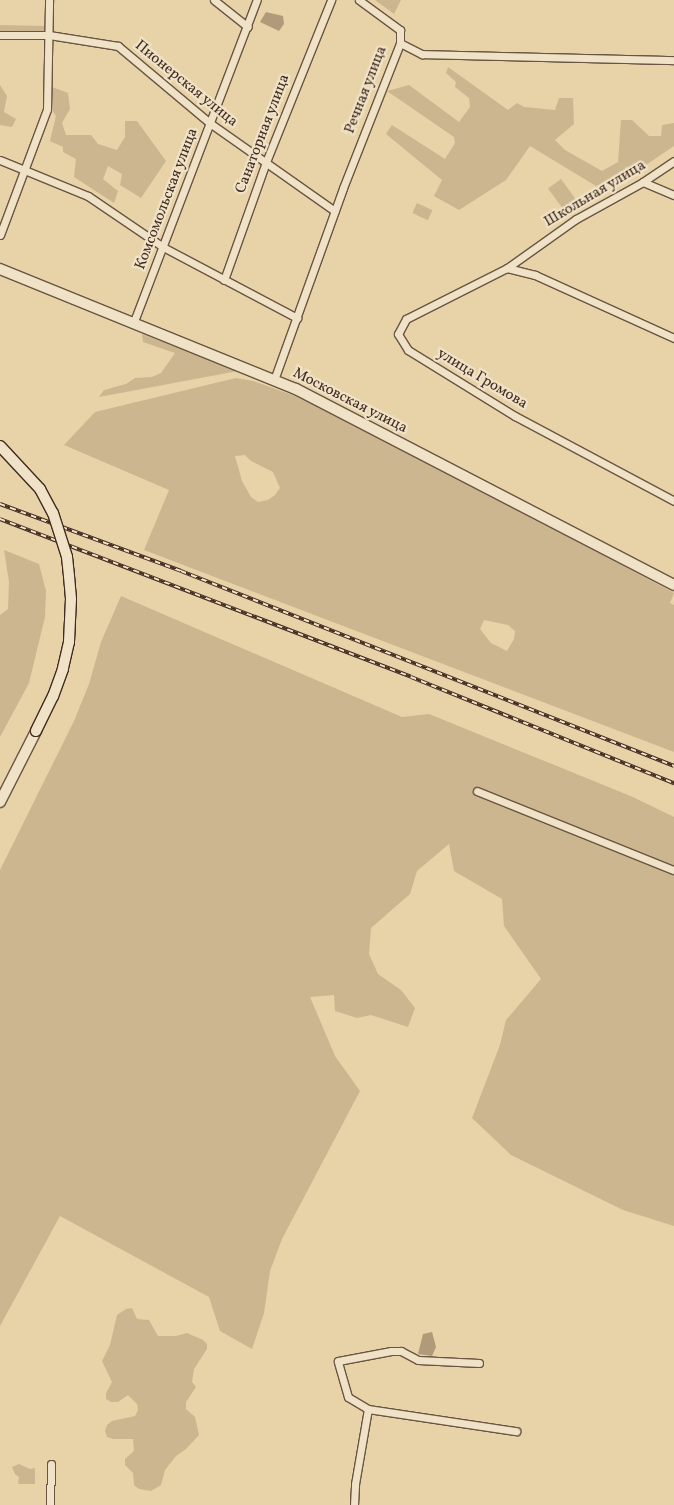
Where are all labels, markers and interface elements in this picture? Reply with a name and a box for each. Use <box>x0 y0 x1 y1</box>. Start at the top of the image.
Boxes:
street label: Пионерская улица <box>131 37 241 131</box>
street label: Речная улица <box>341 43 391 137</box>
street label: Санаторная улица <box>232 72 294 196</box>
street label: Комсомольская улица <box>132 126 202 272</box>
street label: Школьная улица <box>541 157 649 231</box>
street label: улица Громова <box>434 345 530 413</box>
street label: Московская улица <box>290 364 410 438</box>

